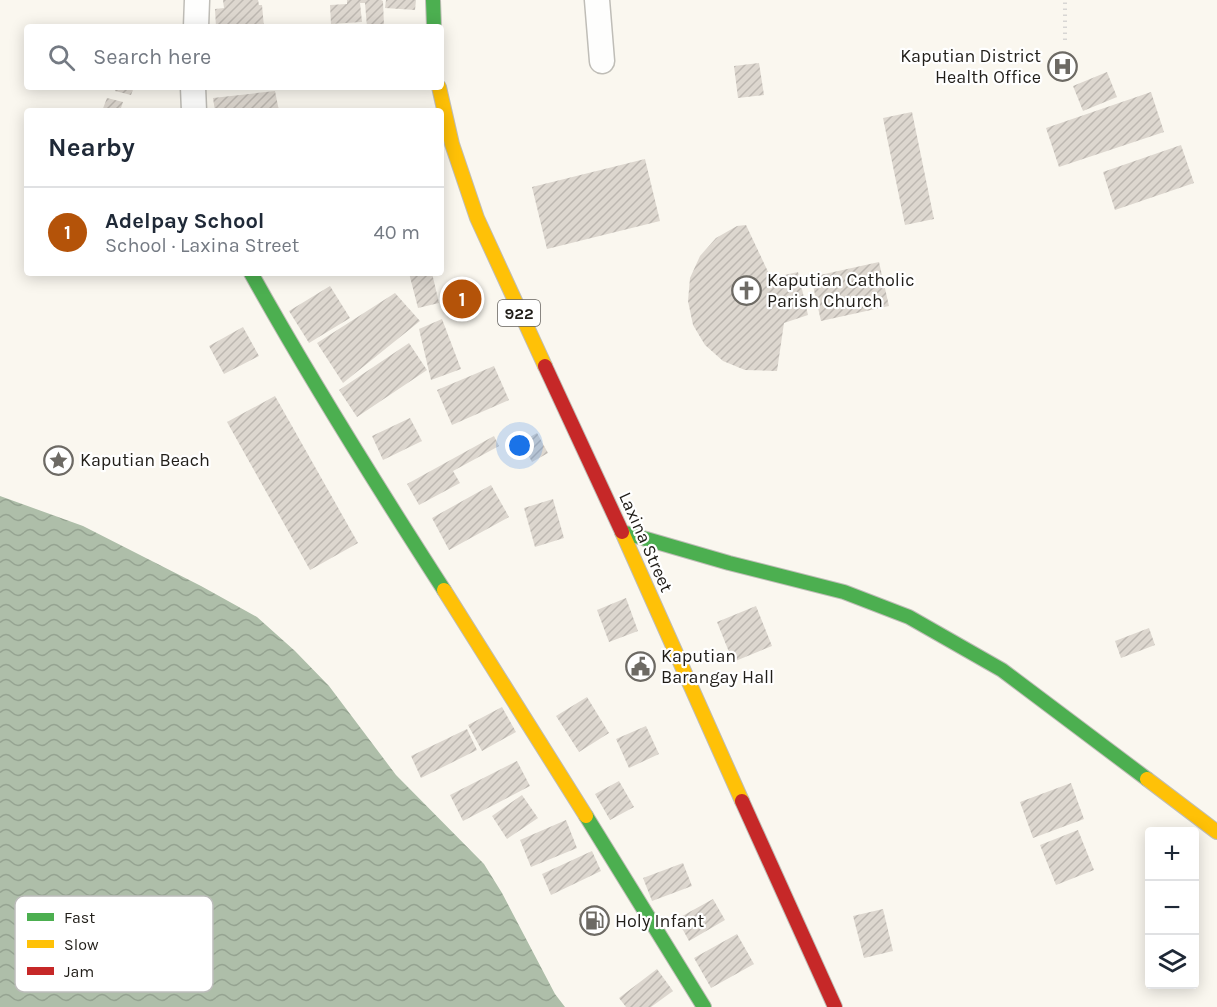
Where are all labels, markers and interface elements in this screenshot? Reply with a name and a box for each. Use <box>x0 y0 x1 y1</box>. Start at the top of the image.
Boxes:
search box <box>24 24 444 90</box>
icon: search <box>45 41 78 74</box>
text: Search here <box>93 44 211 70</box>
place label: Kaputian District Health Office <box>900 45 1041 88</box>
hospital icon: Kaputian District Health Office <box>1046 50 1078 82</box>
text: Nearby <box>48 132 135 163</box>
text: Adelpay School <box>105 208 265 234</box>
text: 1 <box>64 221 71 244</box>
text: 40 m <box>374 221 420 244</box>
text: School · Laxina Street <box>105 234 299 257</box>
place label: Kaputian Catholic Parish Church <box>767 269 915 312</box>
church icon: Kaputian Catholic Parish Church <box>730 274 762 306</box>
pin: 1 <box>442 276 482 322</box>
road number: 922 <box>498 300 540 326</box>
your location <box>505 431 534 460</box>
place icon: Kaputian Beach <box>43 444 75 476</box>
place label: Kaputian Beach <box>80 449 210 471</box>
street label: Laxina Street <box>614 488 678 596</box>
place label: Kaputian Barangay Hall <box>661 645 774 688</box>
public building icon: Kaputian Barangay Hall <box>624 650 656 682</box>
map controls <box>1145 827 1199 989</box>
button: + <box>1145 827 1199 881</box>
button: − <box>1145 881 1199 935</box>
legend <box>15 896 213 992</box>
fuel station icon: Holy Infant <box>578 905 610 937</box>
text: Fast <box>64 908 95 927</box>
place label: Holy Infant <box>615 910 704 932</box>
text: Slow <box>64 935 99 954</box>
button: layers <box>1145 935 1199 989</box>
text: Jam <box>64 962 94 981</box>

